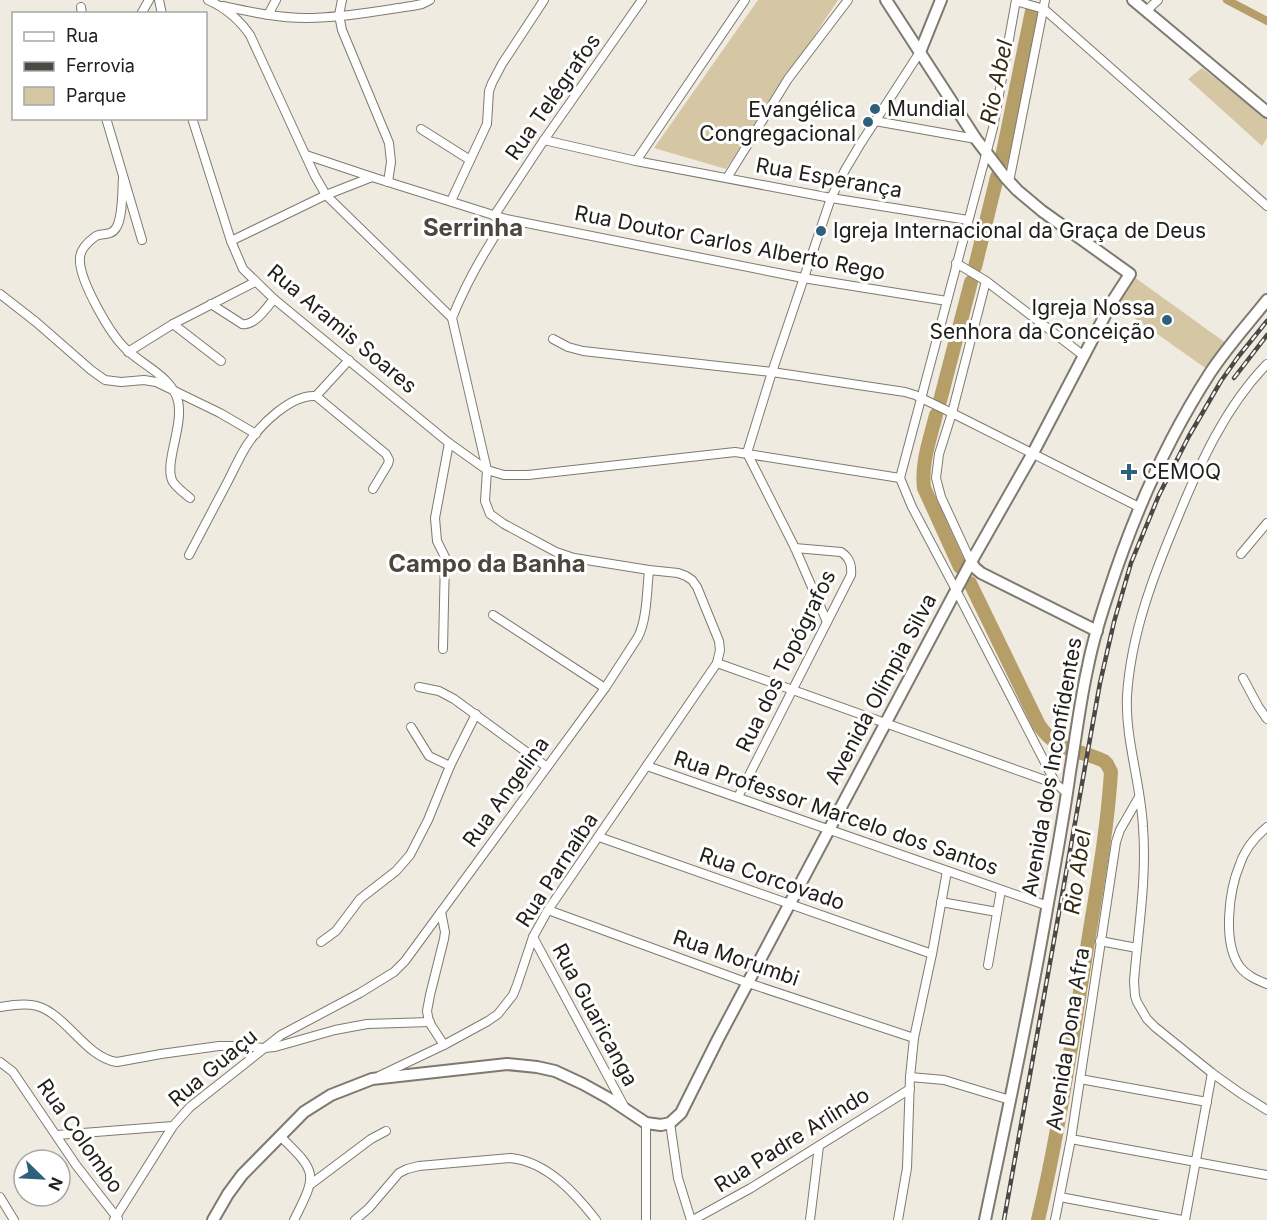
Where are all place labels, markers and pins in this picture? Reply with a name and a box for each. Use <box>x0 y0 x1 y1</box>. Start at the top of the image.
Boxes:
place label: Mundial <box>887 96 966 121</box>
place label: Evangélica Congregacional <box>699 97 856 146</box>
marker: Mundial <box>868 102 882 116</box>
marker: Evangélica Congregacional <box>861 115 875 129</box>
place label: Igreja Internacional da Graça de Deus <box>833 218 1206 243</box>
marker: Igreja Internacional da Graça de Deus <box>814 224 828 238</box>
place label: Igreja Nossa Senhora da Conceição <box>929 295 1155 344</box>
marker: Igreja Nossa Senhora da Conceição <box>1160 313 1174 327</box>
place label: CEMOQ <box>1142 459 1221 484</box>
marker: CEMOQ <box>1120 463 1138 481</box>

